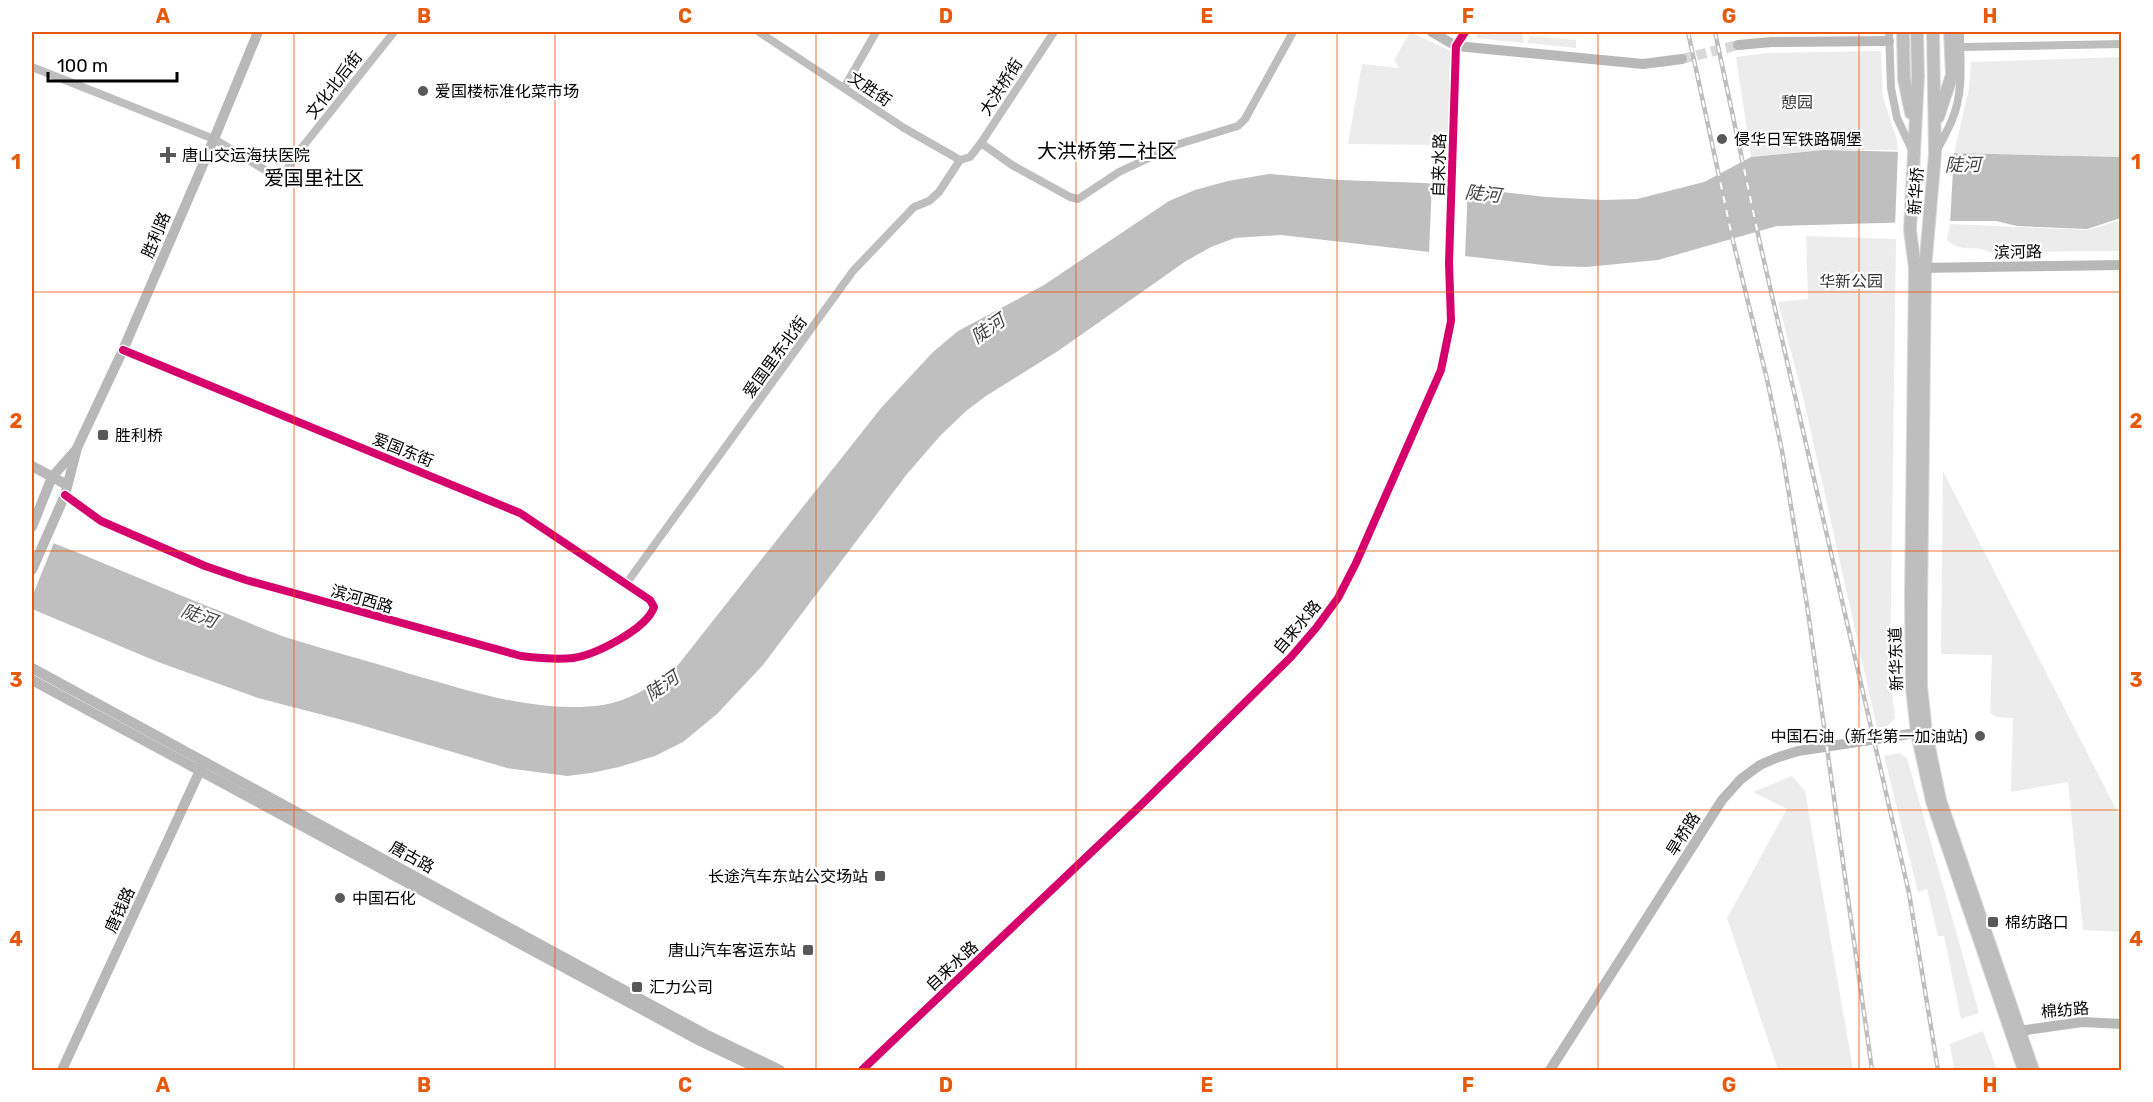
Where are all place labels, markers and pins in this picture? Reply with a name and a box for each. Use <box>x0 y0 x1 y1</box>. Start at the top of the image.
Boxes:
place label: 爱国楼标准化菜市场 <box>435 82 579 101</box>
marker: 爱国楼标准化菜市场 <box>416 84 430 98</box>
place label: 侵华日军铁路碉堡 <box>1734 130 1862 149</box>
marker: 侵华日军铁路碉堡 <box>1715 132 1729 146</box>
marker: 唐山交运海扶医院 <box>159 146 177 164</box>
place label: 唐山交运海扶医院 <box>182 146 310 165</box>
place label: 胜利桥 <box>115 426 163 445</box>
marker: 胜利桥 <box>96 428 110 442</box>
place label: 中国石油（新华第一加油站) <box>1771 727 1968 746</box>
marker: 中国石油（新华第一加油站) <box>1973 729 1987 743</box>
place label: 长途汽车东站公交场站 <box>708 867 868 886</box>
marker: 长途汽车东站公交场站 <box>873 869 887 883</box>
place label: 中国石化 <box>352 889 416 908</box>
marker: 中国石化 <box>333 891 347 905</box>
place label: 棉纺路口 <box>2005 913 2069 932</box>
marker: 棉纺路口 <box>1986 915 2000 929</box>
place label: 唐山汽车客运东站 <box>668 941 796 960</box>
marker: 唐山汽车客运东站 <box>801 943 815 957</box>
place label: 汇力公司 <box>649 978 713 997</box>
marker: 汇力公司 <box>630 980 644 994</box>

